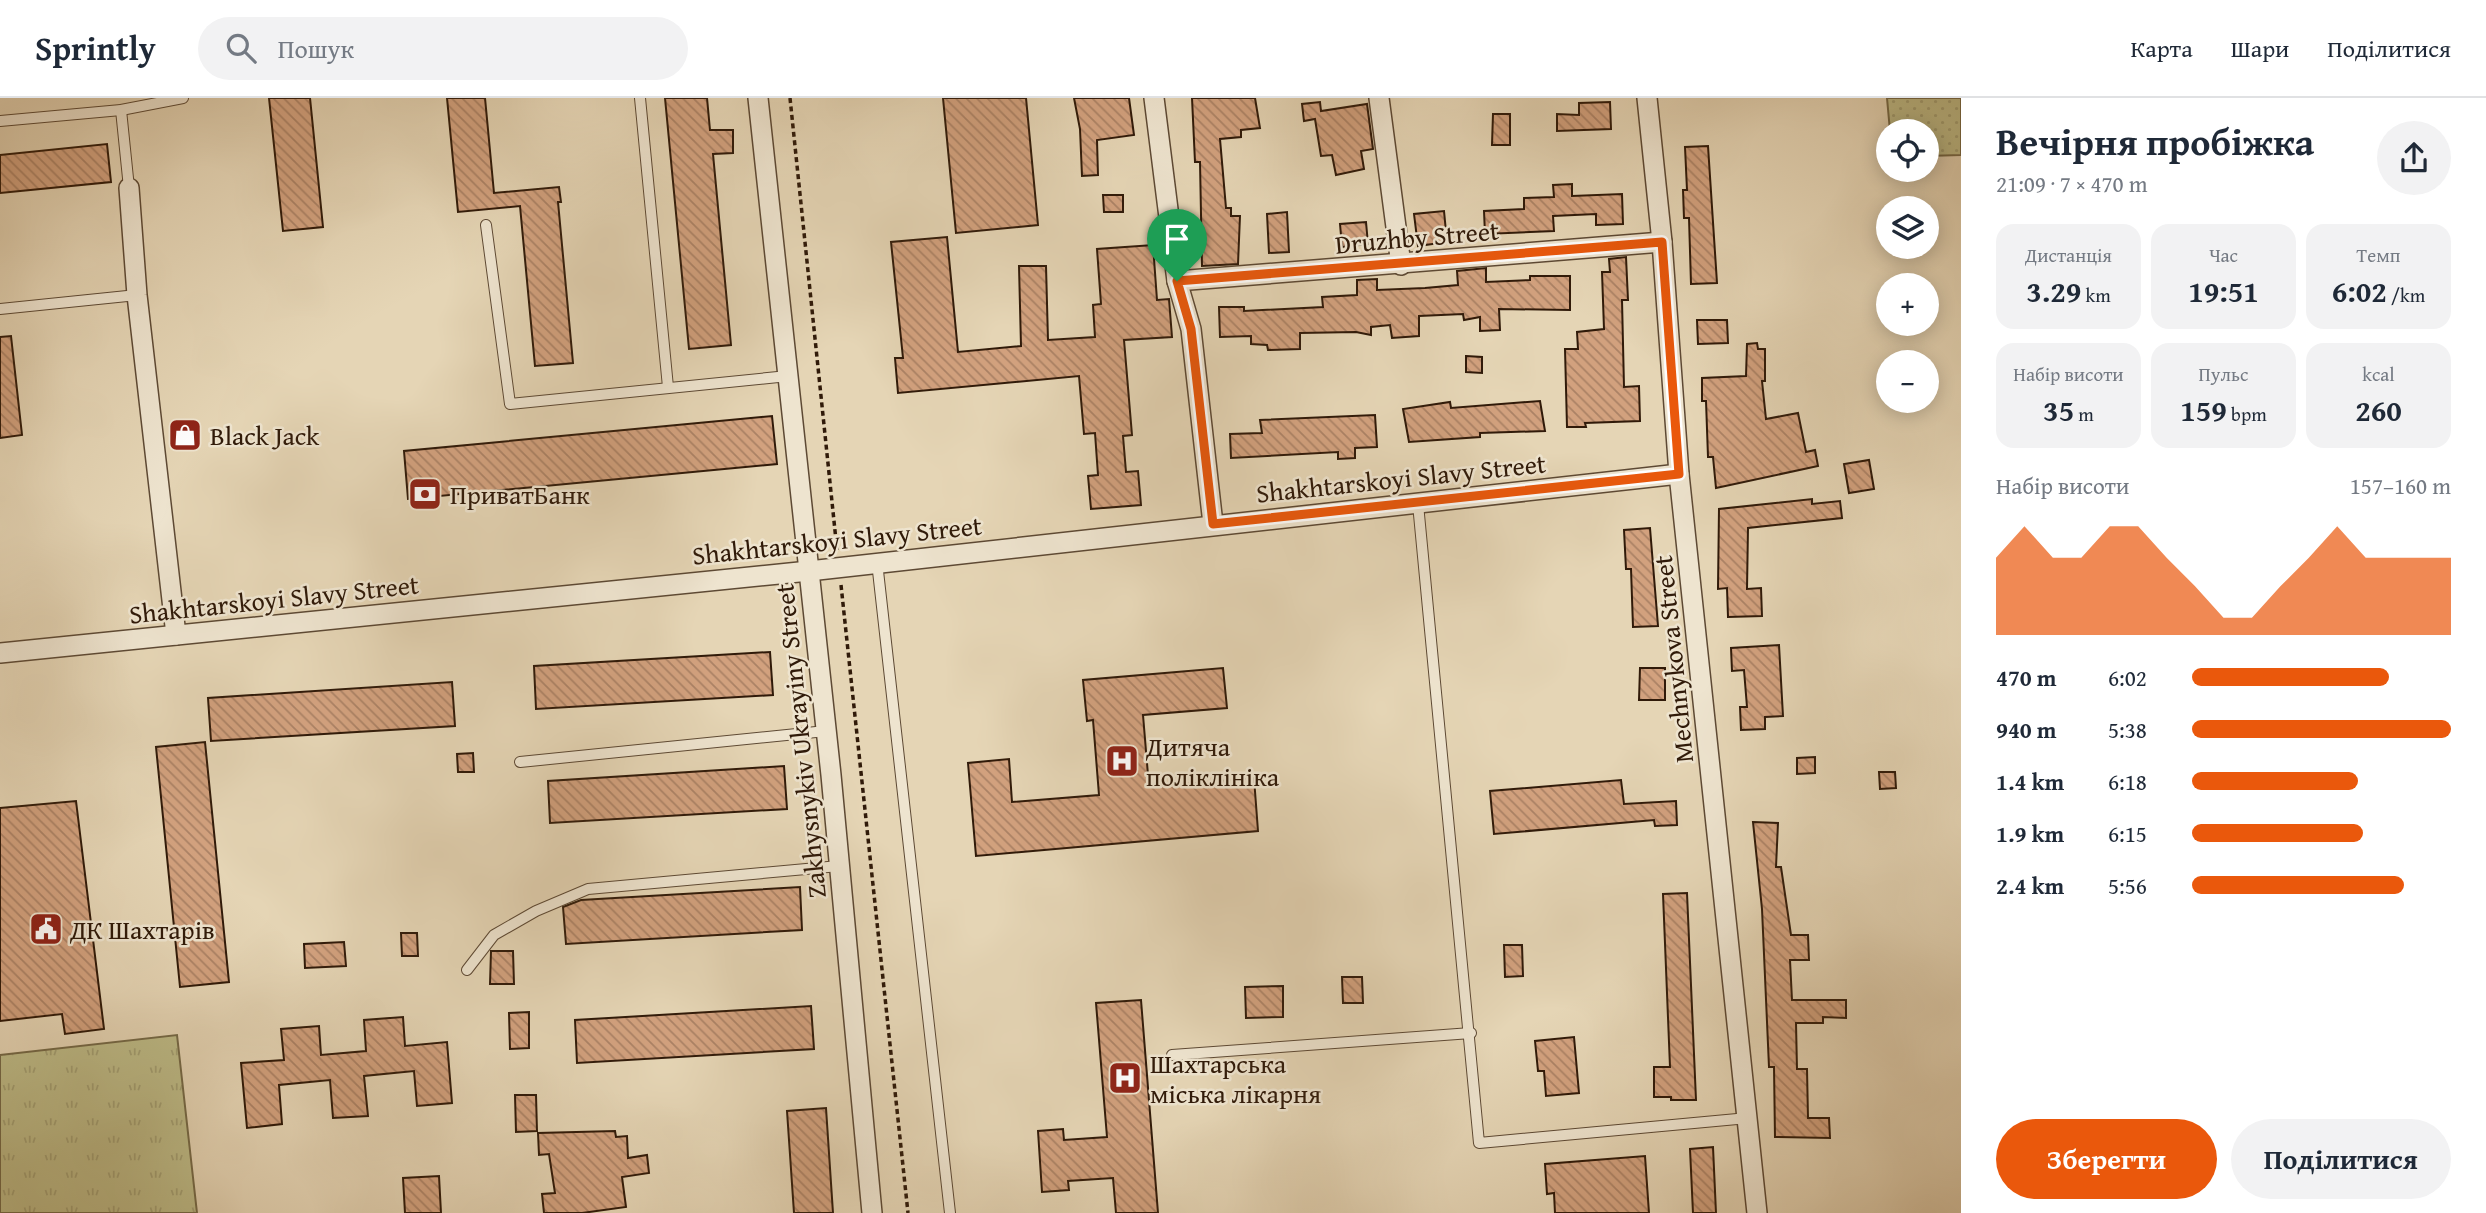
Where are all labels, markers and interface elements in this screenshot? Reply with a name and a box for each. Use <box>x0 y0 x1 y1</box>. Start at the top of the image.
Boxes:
search box <box>198 17 688 80</box>
text: Sprintly <box>35 24 156 72</box>
icon: search <box>222 29 260 67</box>
text: Пошук <box>278 29 354 68</box>
text: Карта <box>2130 31 2193 66</box>
text: Шари <box>2231 31 2289 66</box>
text: Поділитися <box>2327 31 2451 66</box>
text: Вечірня пробіжка <box>1996 113 2314 169</box>
map controls <box>1876 119 1939 413</box>
button: locate <box>1876 119 1939 182</box>
button: share <box>2377 121 2451 195</box>
text: 21:09 · 7 × 470 m <box>1996 167 2148 200</box>
button: layers <box>1876 196 1939 259</box>
pin <box>1147 209 1207 281</box>
street label: Druzhby Street <box>1333 210 1501 264</box>
icon: arrive <box>1158 220 1196 258</box>
text: Дистанція <box>2025 241 2112 269</box>
text: Час <box>2209 241 2238 269</box>
text: Темп <box>2357 241 2400 269</box>
text: 3.29 <box>2026 269 2081 313</box>
text: 19:51 <box>2188 269 2259 313</box>
text: 6:02 <box>2332 269 2387 313</box>
button: + <box>1876 273 1939 336</box>
text: km <box>2081 281 2111 309</box>
text: /km <box>2387 281 2425 309</box>
button: − <box>1876 350 1939 413</box>
text: Набір висоти <box>2013 360 2124 388</box>
text: Пульс <box>2199 360 2248 388</box>
text: kcal <box>2362 360 2395 388</box>
text: 35 <box>2043 388 2074 432</box>
text: 159 <box>2180 388 2227 432</box>
text: 260 <box>2355 388 2402 432</box>
text: m <box>2074 400 2094 428</box>
text: bpm <box>2227 400 2267 428</box>
shop icon: Black Jack <box>166 416 204 454</box>
place label: Black Jack <box>210 416 320 455</box>
street label: Shakhtarskoyi Slavy Street <box>1254 443 1548 513</box>
text: Набір висоти <box>1996 469 2130 502</box>
text: 157–160 m <box>2350 469 2451 502</box>
bank icon: ПриватБанк <box>406 475 444 513</box>
place label: ПриватБанк <box>450 475 590 514</box>
street label: Shakhtarskoyi Slavy Street <box>690 505 984 575</box>
street label: Mechnykova Street <box>1643 553 1703 765</box>
street label: Shakhtarskoyi Slavy Street <box>127 564 421 634</box>
street label: Zakhysnykiv Ukrayiny Street <box>764 582 836 900</box>
text: 470 m <box>1996 661 2057 694</box>
text: 6:02 <box>2108 661 2147 694</box>
text: 940 m <box>1996 713 2057 746</box>
text: 5:38 <box>2108 713 2147 746</box>
place label: Дитяча поліклініка <box>1145 727 1280 796</box>
hospital icon: Дитяча поліклініка <box>1103 742 1141 780</box>
text: 1.4 km <box>1996 765 2064 798</box>
text: 6:18 <box>2108 765 2147 798</box>
text: 1.9 km <box>1996 817 2064 850</box>
text: 6:15 <box>2108 817 2147 850</box>
text: 2.4 km <box>1996 869 2064 902</box>
text: 5:56 <box>2108 869 2147 902</box>
public building icon: ДК Шахтарів <box>27 910 65 948</box>
place label: ДК Шахтарів <box>69 910 215 949</box>
place label: Шахтарська міська лікарня <box>1150 1044 1321 1113</box>
hospital icon: Шахтарська міська лікарня <box>1106 1059 1144 1097</box>
button: Зберегти <box>1996 1119 2217 1199</box>
button: Поділитися <box>2231 1119 2451 1199</box>

